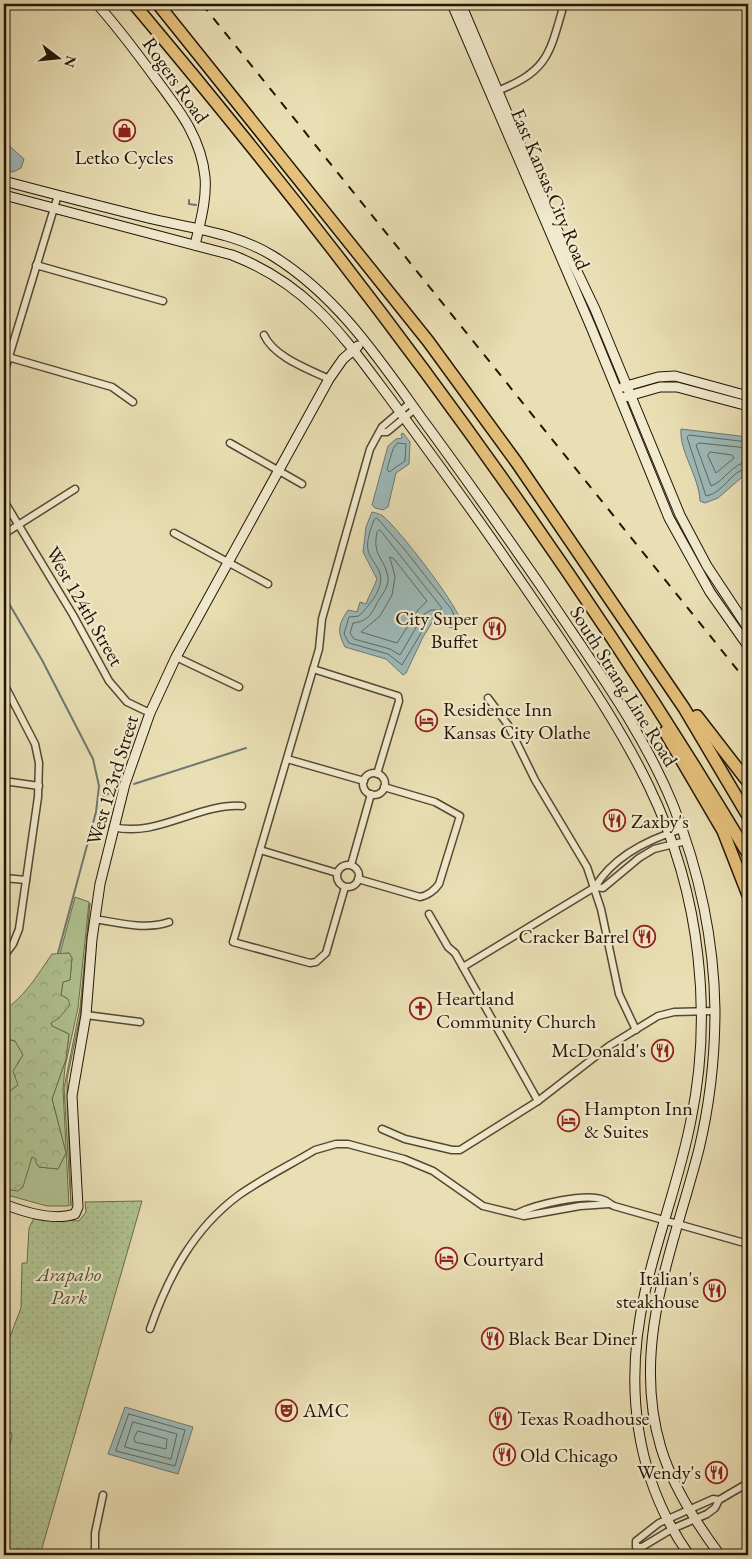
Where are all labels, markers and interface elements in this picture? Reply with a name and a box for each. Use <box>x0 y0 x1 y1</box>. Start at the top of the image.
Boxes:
north arrow <box>32 32 82 82</box>
street label: Rogers Road <box>137 32 216 129</box>
text: N <box>60 54 81 70</box>
street label: East Kansas City Road <box>505 104 597 274</box>
shop icon: Letko Cycles <box>112 119 136 143</box>
place label: Letko Cycles <box>75 144 173 170</box>
street label: West 124th Street <box>40 541 130 671</box>
street label: South Strang Line Road <box>564 601 684 772</box>
place label: City Super Buffet <box>395 605 479 654</box>
restaurant icon: City Super Buffet <box>482 617 506 641</box>
place label: Residence Inn Kansas City Olathe <box>443 696 591 745</box>
hotel icon: Residence Inn Kansas City Olathe <box>415 709 439 733</box>
street label: West 123rd Street <box>80 711 144 848</box>
place label: Zaxby's <box>631 808 689 834</box>
restaurant icon: Zaxby's <box>603 809 627 833</box>
place label: Cracker Barrel <box>518 923 629 949</box>
restaurant icon: Cracker Barrel <box>633 924 657 948</box>
place label: Heartland Community Church <box>436 985 596 1034</box>
church icon: Heartland Community Church <box>408 997 432 1021</box>
place label: McDonald's <box>551 1037 646 1063</box>
restaurant icon: McDonald's <box>650 1038 674 1062</box>
place label: Hampton Inn & Suites <box>584 1095 693 1144</box>
hotel icon: Hampton Inn & Suites <box>556 1108 580 1132</box>
place label: Courtyard <box>463 1246 545 1272</box>
hotel icon: Courtyard <box>435 1247 459 1271</box>
park label: Arapaho Park <box>35 1261 102 1310</box>
place label: Italian's steakhouse <box>616 1265 699 1314</box>
restaurant icon: Italian's steakhouse <box>703 1278 727 1302</box>
place label: Black Bear Diner <box>508 1325 638 1351</box>
restaurant icon: Black Bear Diner <box>480 1326 504 1350</box>
place label: AMC <box>302 1397 349 1423</box>
theatre icon: AMC <box>275 1398 299 1422</box>
place label: Texas Roadhouse <box>517 1405 650 1431</box>
restaurant icon: Texas Roadhouse <box>489 1406 513 1430</box>
place label: Old Chicago <box>520 1442 618 1468</box>
restaurant icon: Old Chicago <box>492 1443 516 1467</box>
place label: Wendy's <box>637 1459 701 1485</box>
restaurant icon: Wendy's <box>705 1460 729 1484</box>

